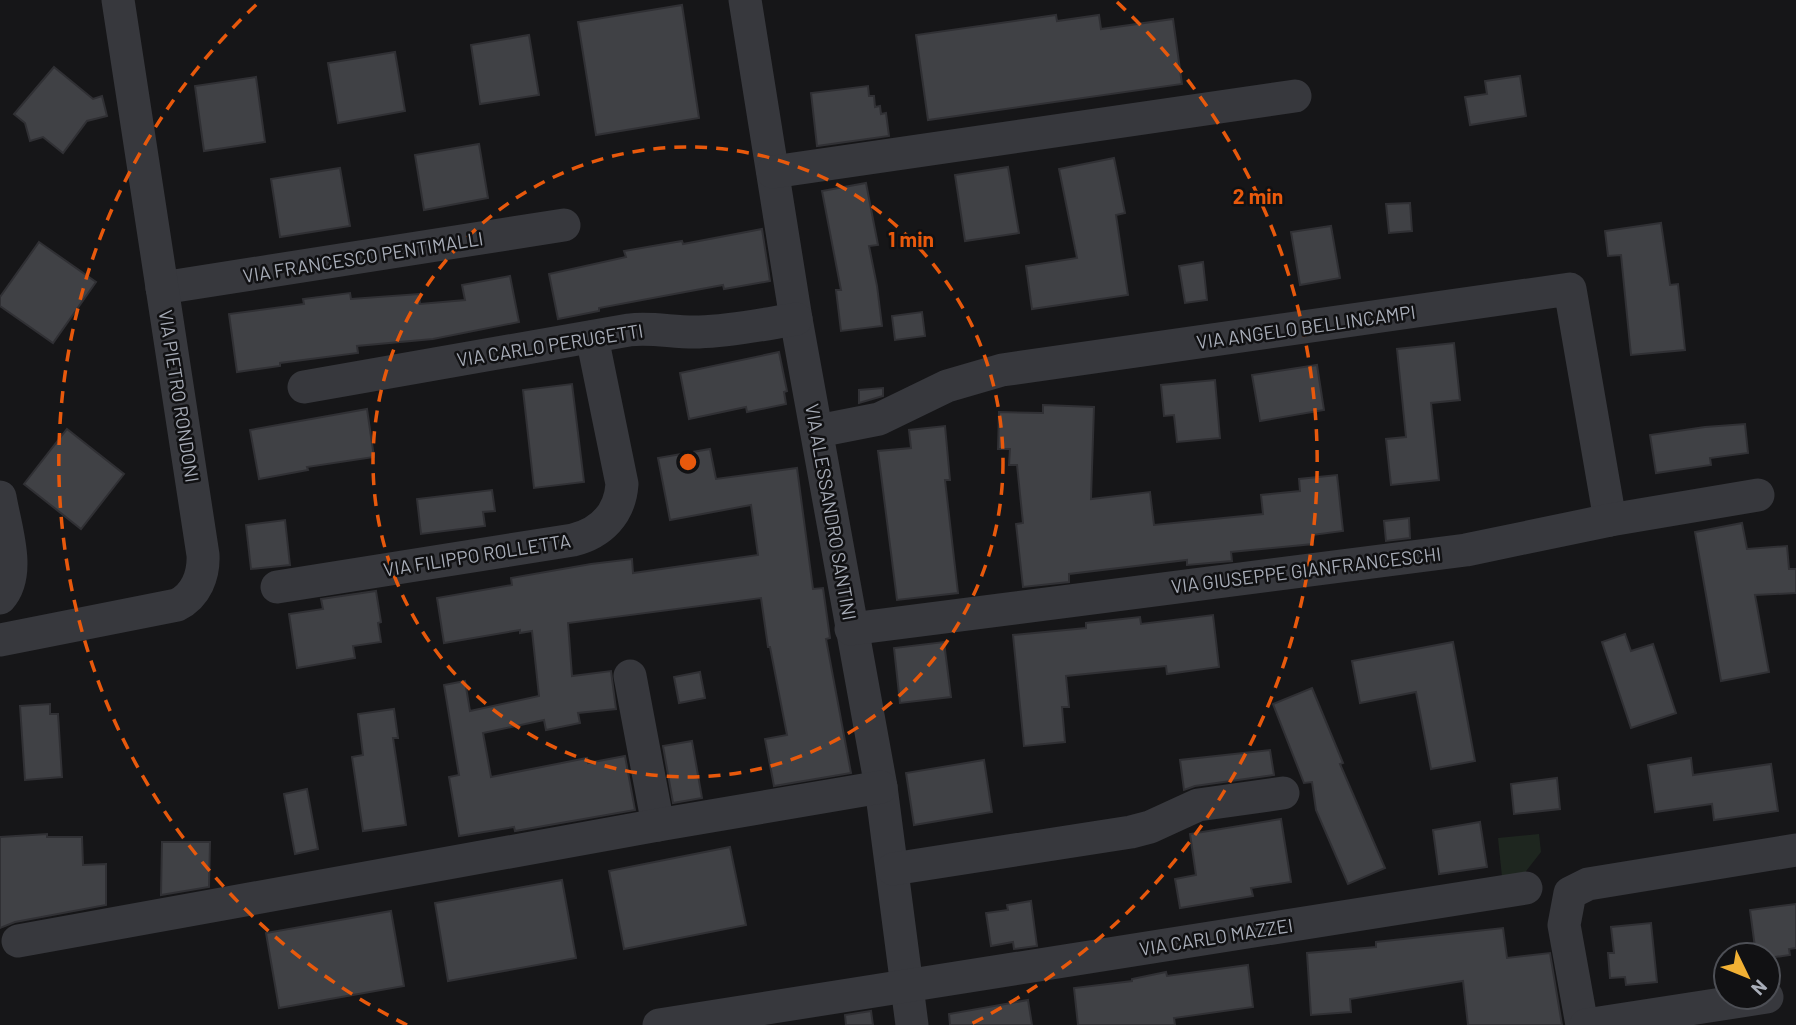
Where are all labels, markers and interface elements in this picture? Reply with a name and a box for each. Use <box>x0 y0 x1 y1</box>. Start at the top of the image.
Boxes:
text: 2 min <box>1233 183 1283 208</box>
street label: VIA FRANCESCO PENTIMALLI <box>241 226 485 287</box>
text: 1 min <box>888 226 934 251</box>
street label: VIA ANGELO BELLINCAMPI <box>1195 300 1417 353</box>
street label: VIA PIETRO RONDONI <box>154 308 204 484</box>
street label: VIA CARLO PERUGETTI <box>455 318 645 371</box>
street label: VIA ALESSANDRO SANTINI <box>801 402 862 622</box>
centre of rings <box>676 450 700 474</box>
street label: VIA FILIPPO ROLLETTA <box>381 528 572 581</box>
street label: VIA GIUSEPPE GIANFRANCESCHI <box>1170 542 1442 597</box>
street label: VIA CARLO MAZZEI <box>1137 913 1294 960</box>
north arrow <box>1712 941 1782 1011</box>
text: N <box>1747 975 1773 1000</box>

